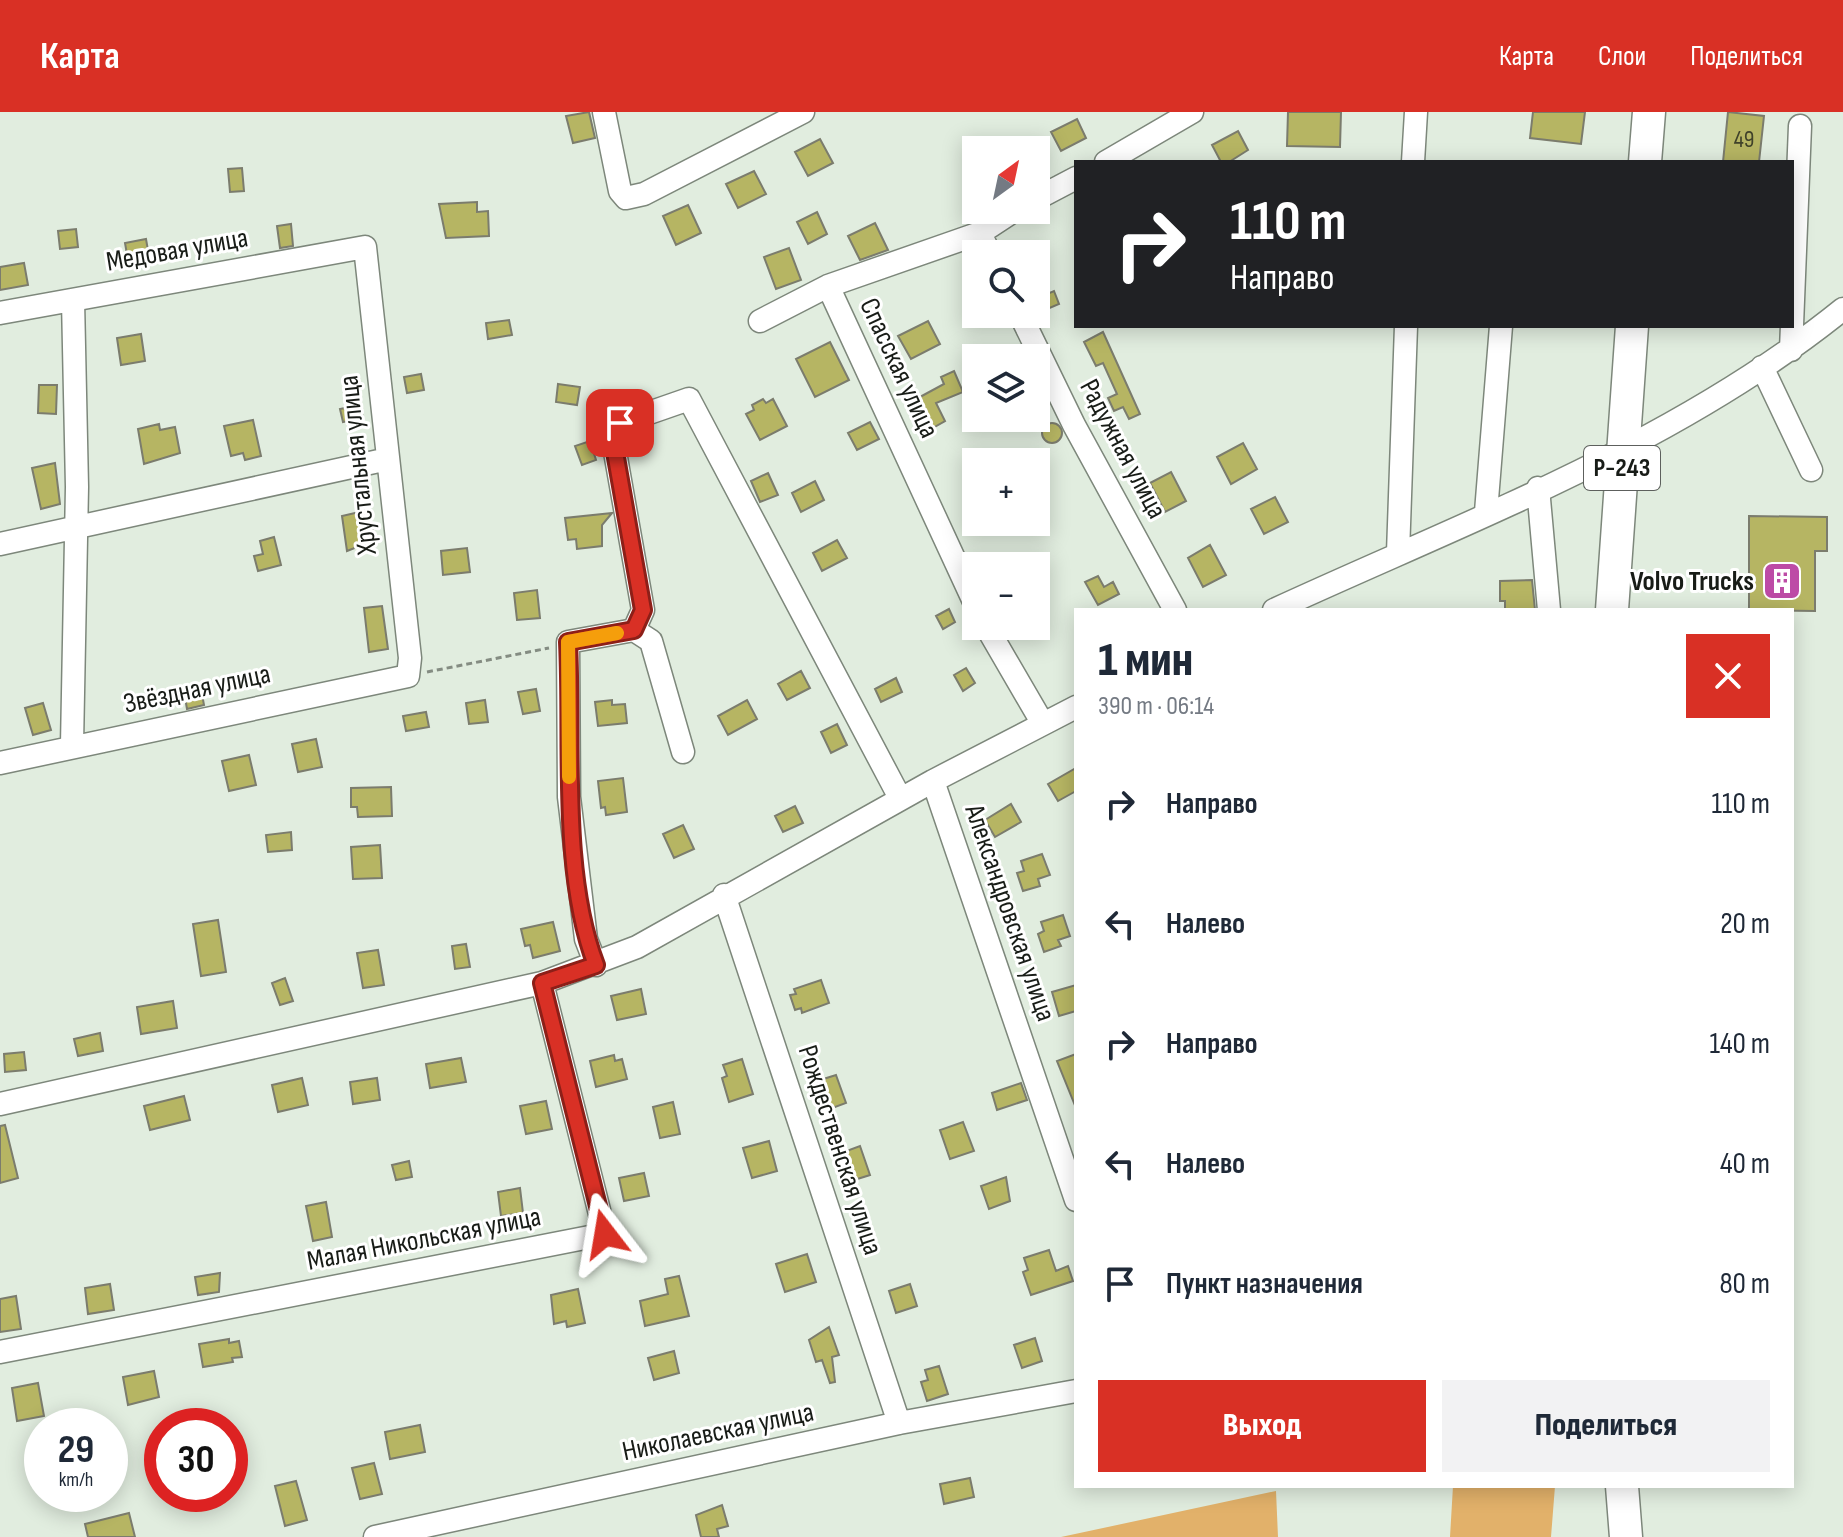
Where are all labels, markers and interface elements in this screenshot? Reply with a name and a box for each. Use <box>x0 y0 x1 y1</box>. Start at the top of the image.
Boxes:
text: Карта <box>40 34 120 79</box>
text: Карта <box>1499 40 1554 73</box>
text: Слои <box>1598 40 1646 73</box>
text: Поделиться <box>1690 40 1803 73</box>
house number: 49 <box>1734 125 1754 154</box>
north arrow <box>962 136 1050 224</box>
map controls <box>962 136 1050 640</box>
text: 110 m <box>1230 189 1346 256</box>
icon: right <box>1098 192 1202 296</box>
street label: Медовая улица <box>104 221 250 279</box>
button: search <box>962 240 1050 328</box>
text: Направо <box>1230 257 1334 300</box>
street label: Спасская улица <box>852 293 946 443</box>
button: layers <box>962 344 1050 432</box>
street label: Хрустальная улица <box>332 374 384 557</box>
street label: Радужная улица <box>1072 374 1174 524</box>
pin <box>586 389 654 457</box>
icon: arrive <box>598 401 642 445</box>
road number: Р-243 <box>1584 446 1660 490</box>
button: + <box>962 448 1050 536</box>
button: − <box>962 552 1050 640</box>
building icon: Volvo Trucks <box>1761 560 1803 602</box>
place label: Volvo Trucks <box>1630 565 1754 598</box>
text: 1 мин <box>1098 632 1193 689</box>
button: close <box>1686 634 1770 718</box>
street label: Звёздная улица <box>121 657 273 721</box>
text: 390 m · 06:14 <box>1098 691 1214 722</box>
icon: right <box>1098 782 1142 826</box>
text: Направо <box>1166 786 1258 822</box>
text: 110 m <box>1712 786 1770 822</box>
street label: Александровская улица <box>957 799 1063 1026</box>
icon: left <box>1098 902 1142 946</box>
text: Налево <box>1166 906 1245 942</box>
text: 20 m <box>1720 906 1770 942</box>
icon: right <box>1098 1022 1142 1066</box>
text: Направо <box>1166 1026 1258 1062</box>
text: 140 m <box>1710 1026 1770 1062</box>
street label: Рождественская улица <box>791 1041 889 1259</box>
icon: left <box>1098 1142 1142 1186</box>
text: Налево <box>1166 1146 1245 1182</box>
text: 40 m <box>1720 1146 1770 1182</box>
position arrow <box>563 1192 647 1276</box>
street label: Малая Никольская улица <box>304 1200 544 1278</box>
icon: arrive <box>1098 1262 1142 1306</box>
text: Пункт назначения <box>1166 1266 1363 1302</box>
text: 80 m <box>1719 1266 1770 1302</box>
button: Выход <box>1098 1380 1426 1472</box>
button: Поделиться <box>1442 1380 1770 1472</box>
street label: Николаевская улица <box>619 1396 817 1468</box>
speed limit sign: 30 <box>144 1408 248 1512</box>
text: 29 <box>58 1426 94 1474</box>
text: km/h <box>59 1468 93 1492</box>

